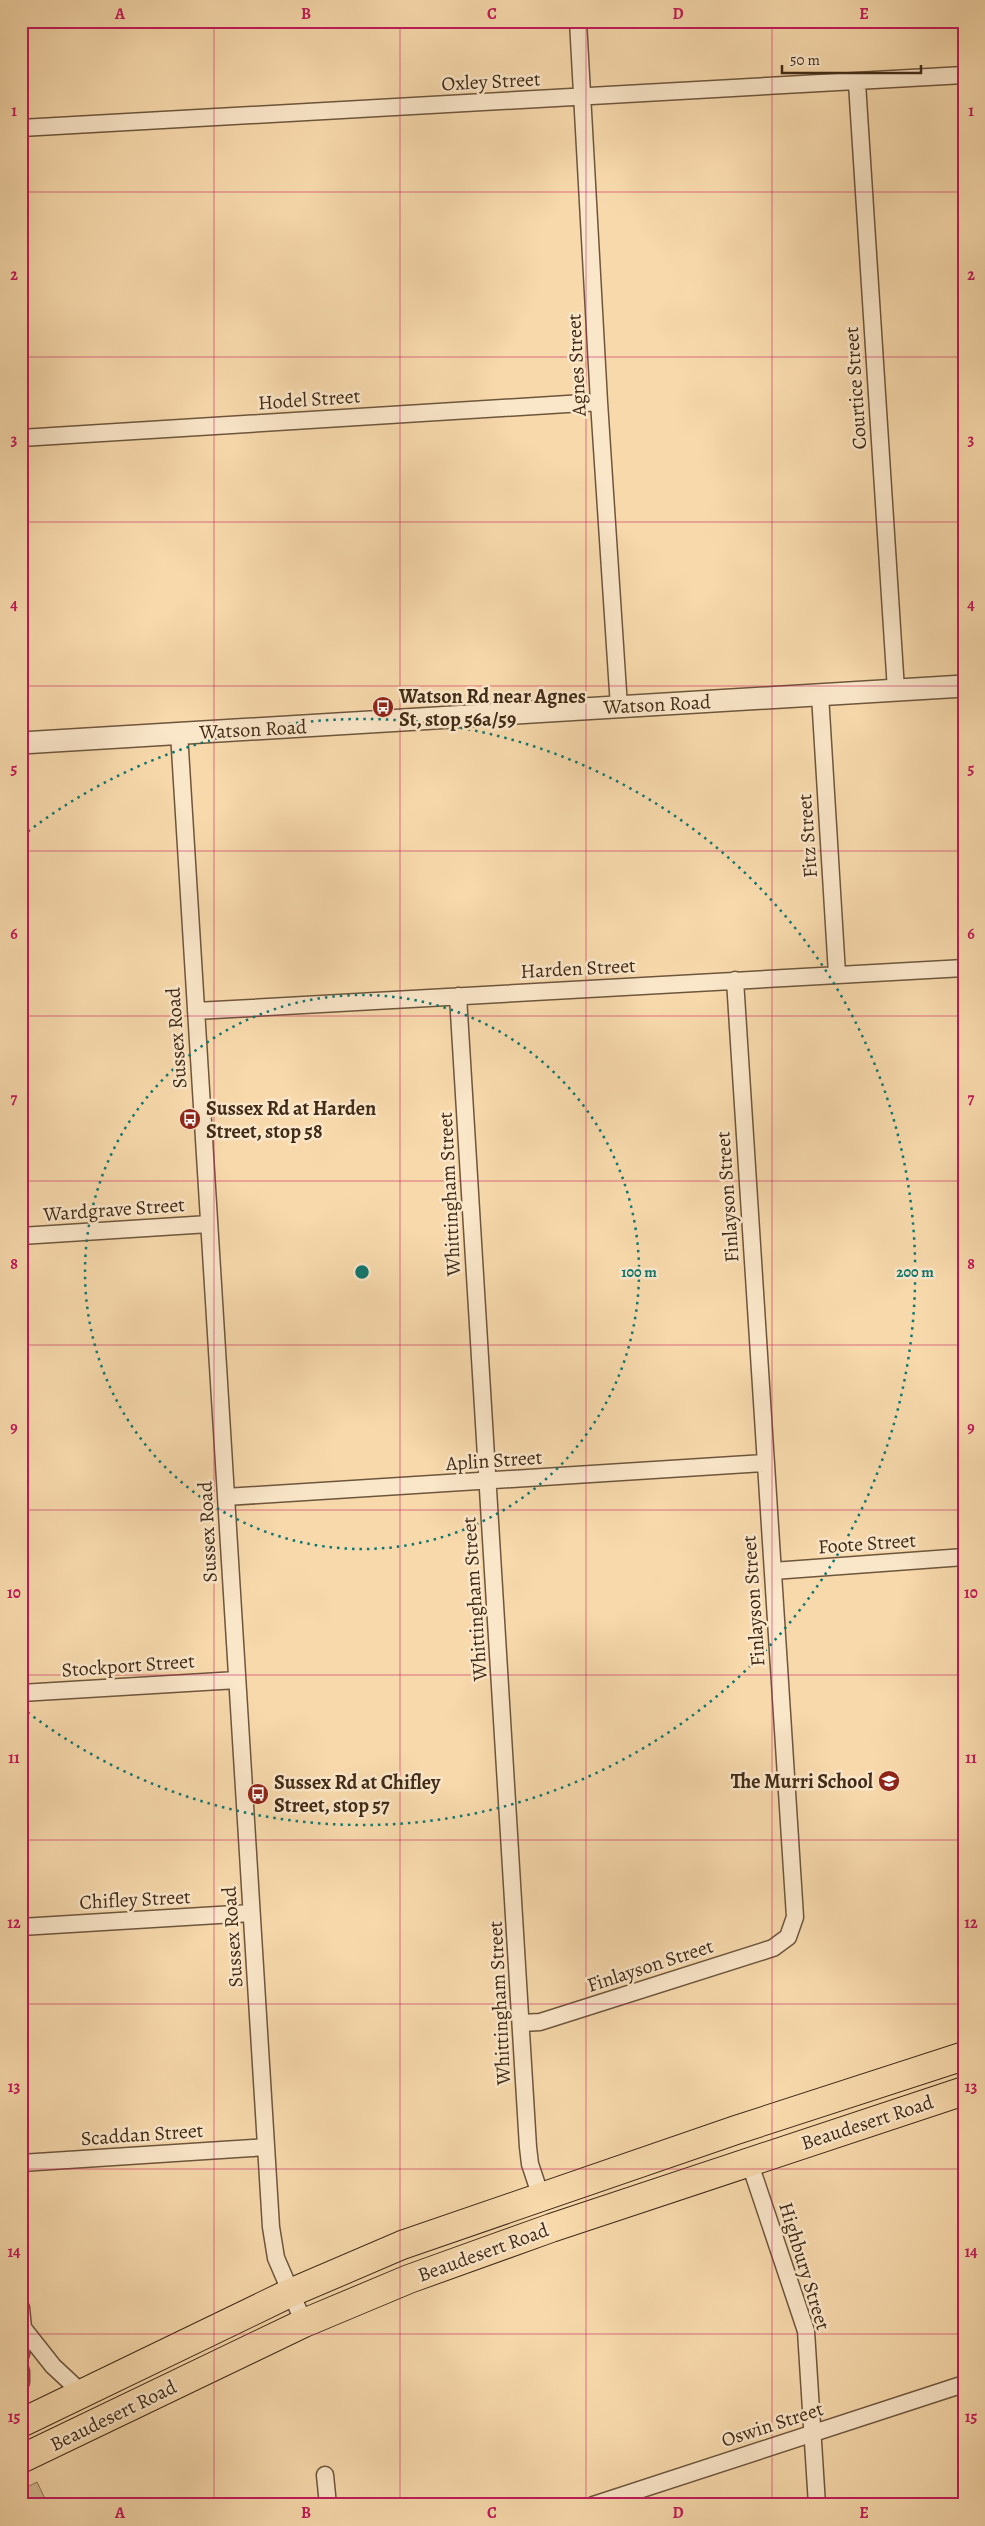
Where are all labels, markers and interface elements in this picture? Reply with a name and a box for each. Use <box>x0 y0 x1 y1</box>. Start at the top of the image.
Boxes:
text: A <box>114 3 126 25</box>
text: B <box>301 3 311 25</box>
text: C <box>487 3 497 25</box>
text: D <box>672 3 684 25</box>
text: E <box>859 3 869 25</box>
scale bar <box>782 42 921 74</box>
text: 50 m <box>790 50 820 70</box>
street label: Oxley Street <box>441 65 542 98</box>
text: 1 <box>11 100 17 122</box>
text: 1 <box>968 100 974 122</box>
text: 2 <box>10 264 18 286</box>
text: 2 <box>967 264 975 286</box>
street label: Agnes Street <box>560 313 593 418</box>
street label: Courtice Street <box>838 325 873 450</box>
street label: Hodel Street <box>257 382 361 417</box>
text: 3 <box>11 429 18 451</box>
text: 3 <box>968 429 975 451</box>
text: 4 <box>10 594 18 616</box>
text: 4 <box>967 594 975 616</box>
place label: Watson Rd near Agnes St, stop 56a/59 <box>398 683 586 733</box>
street label: Watson Road <box>602 688 712 721</box>
bus stop icon: Watson Rd near Agnes St, stop 56a/59 <box>371 695 395 719</box>
street label: Watson Road <box>198 713 308 746</box>
text: 5 <box>11 758 18 780</box>
text: 5 <box>968 758 975 780</box>
street label: Fitz Street <box>791 793 824 879</box>
text: 6 <box>10 923 18 945</box>
text: 6 <box>967 923 975 945</box>
street label: Harden Street <box>520 952 637 985</box>
street label: Sussex Road <box>159 986 193 1089</box>
text: 7 <box>11 1088 18 1110</box>
text: 7 <box>968 1088 975 1110</box>
place label: Sussex Rd at Harden Street, stop 58 <box>206 1095 376 1145</box>
bus stop icon: Sussex Rd at Harden Street, stop 58 <box>178 1107 202 1131</box>
street label: Whittingham Street <box>432 1111 467 1278</box>
street label: Finlayson Street <box>709 1130 746 1263</box>
street label: Wardgrave Street <box>41 1191 186 1228</box>
text: 8 <box>10 1253 18 1275</box>
text: 8 <box>967 1253 975 1275</box>
text: 100 m <box>621 1262 657 1282</box>
text: 200 m <box>896 1262 934 1282</box>
centre of rings <box>353 1263 371 1281</box>
text: 9 <box>10 1417 18 1439</box>
text: 9 <box>967 1417 975 1439</box>
street label: Aplin Street <box>444 1444 543 1477</box>
street label: Sussex Road <box>191 1481 224 1583</box>
street label: Whittingham Street <box>455 1516 494 1683</box>
street label: Foote Street <box>817 1527 917 1560</box>
street label: Finlayson Street <box>735 1534 772 1667</box>
text: 10 <box>7 1582 21 1604</box>
text: 10 <box>964 1582 978 1604</box>
street label: Stockport Street <box>61 1647 196 1684</box>
text: 11 <box>8 1747 20 1769</box>
text: 11 <box>965 1747 977 1769</box>
place label: The Murri School <box>731 1768 874 1795</box>
place label: Sussex Rd at Chifley Street, stop 57 <box>274 1769 441 1819</box>
school or university icon: The Murri School <box>877 1769 901 1793</box>
bus stop icon: Sussex Rd at Chifley Street, stop 57 <box>246 1782 270 1806</box>
street label: Chifley Street <box>79 1883 192 1916</box>
street label: Sussex Road <box>215 1885 249 1988</box>
text: 12 <box>7 1912 21 1934</box>
text: 12 <box>964 1912 978 1934</box>
street label: Whittingham Street <box>482 1920 517 2087</box>
street label: Finlayson Street <box>584 1932 717 1999</box>
text: 13 <box>8 2076 20 2098</box>
text: 13 <box>965 2076 977 2098</box>
street label: Beaudesert Road <box>798 2088 937 2157</box>
street label: Scaddan Street <box>80 2117 205 2152</box>
street label: Highbury Street <box>772 2199 837 2334</box>
street label: Beaudesert Road <box>414 2216 553 2289</box>
text: 14 <box>7 2241 21 2263</box>
text: 14 <box>964 2241 978 2263</box>
street label: Beaudesert Road <box>46 2373 181 2458</box>
street label: Oswin Street <box>718 2395 827 2454</box>
text: 15 <box>8 2406 20 2428</box>
text: 15 <box>965 2406 977 2428</box>
text: A <box>114 2502 126 2524</box>
text: B <box>301 2502 311 2524</box>
text: C <box>487 2502 497 2524</box>
text: D <box>672 2502 684 2524</box>
text: E <box>859 2502 869 2524</box>

